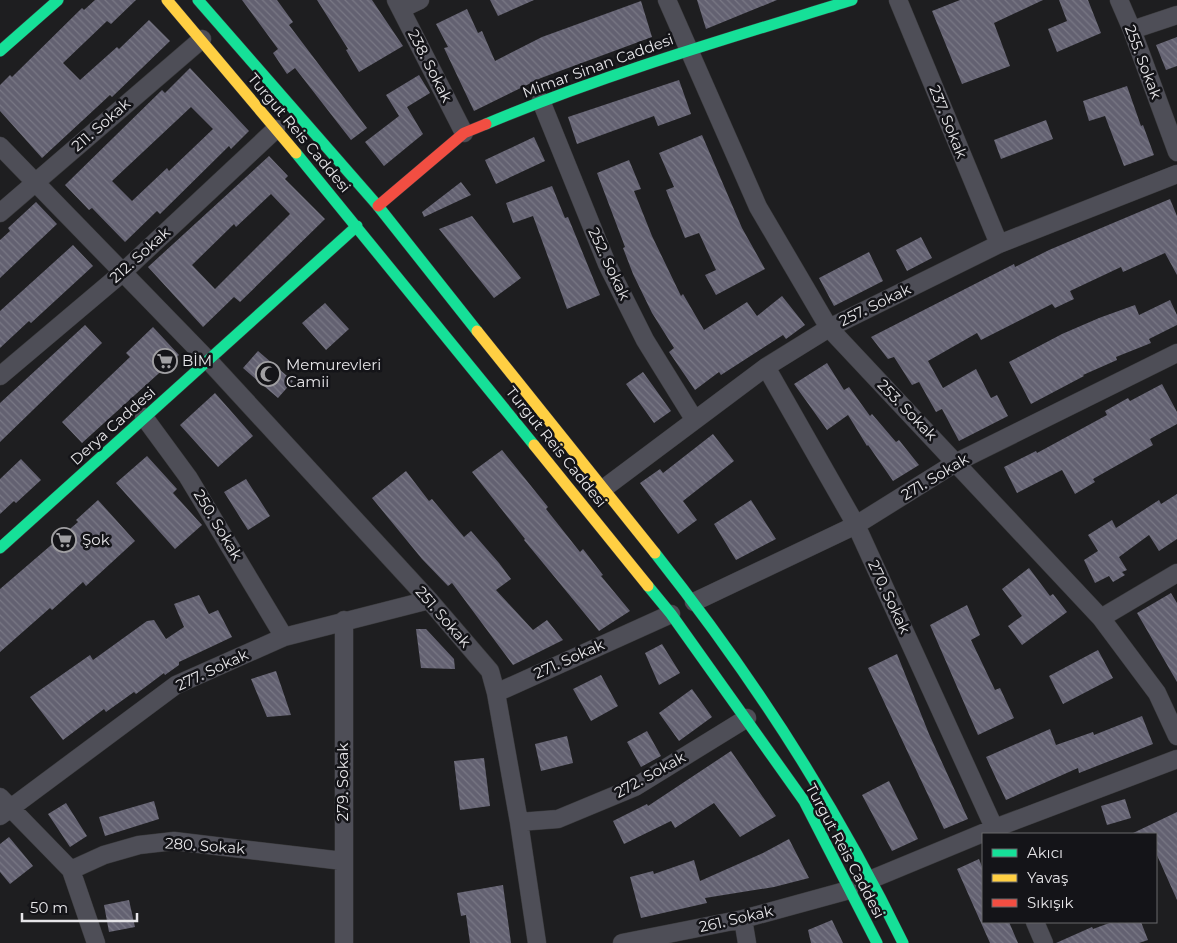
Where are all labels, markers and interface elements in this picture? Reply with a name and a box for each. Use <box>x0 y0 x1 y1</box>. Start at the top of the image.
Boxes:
street label: 255. Sokak <box>1121 22 1166 102</box>
street label: 238. Sokak <box>404 26 457 105</box>
street label: Mimar Sinan Caddesi <box>520 29 676 102</box>
street label: Turgut Reis Caddesi <box>244 69 355 196</box>
street label: 237. Sokak <box>925 82 972 161</box>
street label: 211. Sokak <box>67 94 134 155</box>
street label: 212. Sokak <box>105 222 174 287</box>
street label: 252. Sokak <box>584 224 635 303</box>
street label: 257. Sokak <box>836 279 914 330</box>
supermarket icon: BİM <box>152 348 178 374</box>
place label: BİM <box>182 351 212 370</box>
place label: Memurevleri Camii <box>286 355 381 391</box>
mosque icon: Memurevleri Camii <box>255 361 281 387</box>
street label: 253. Sokak <box>874 375 941 444</box>
street label: Derya Caddesi <box>66 382 159 469</box>
street label: Turgut Reis Caddesi <box>502 382 611 511</box>
street label: 271. Sokak <box>898 449 972 504</box>
street label: 250. Sokak <box>190 486 247 564</box>
supermarket icon: Şok <box>51 527 77 553</box>
place label: Şok <box>82 530 110 549</box>
street label: 270. Sokak <box>864 557 915 637</box>
street label: 251. Sokak <box>412 582 475 651</box>
street label: 271. Sokak <box>531 635 607 683</box>
street label: 277. Sokak <box>173 644 251 695</box>
street label: 279. Sokak <box>333 743 352 821</box>
street label: 272. Sokak <box>611 747 689 802</box>
street label: Turgut Reis Caddesi <box>802 780 889 921</box>
street label: 280. Sokak <box>164 833 246 858</box>
legend <box>982 833 1157 923</box>
text: Akıcı <box>1027 843 1063 862</box>
text: Yavaş <box>1027 868 1068 887</box>
scale bar <box>22 890 138 922</box>
text: Sıkışık <box>1027 893 1074 912</box>
text: 50 m <box>30 898 68 917</box>
street label: 261. Sokak <box>697 901 775 936</box>

